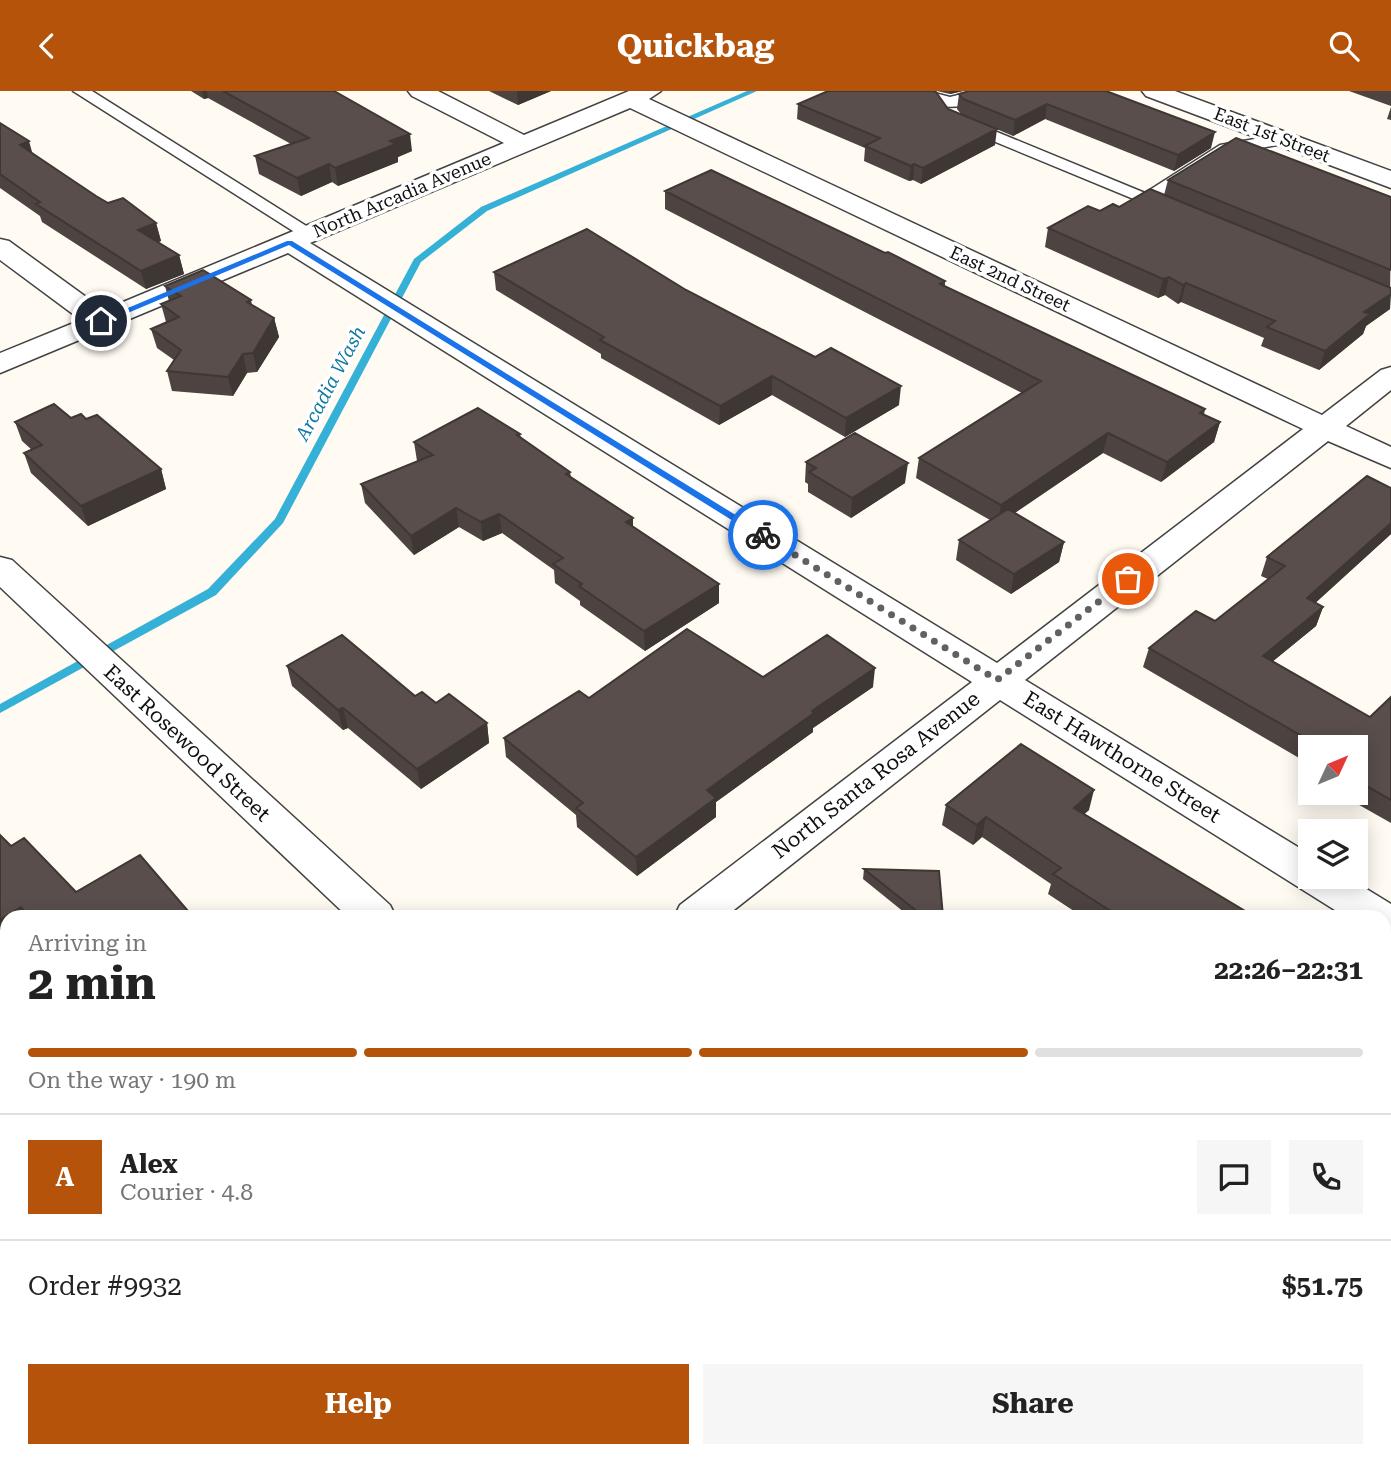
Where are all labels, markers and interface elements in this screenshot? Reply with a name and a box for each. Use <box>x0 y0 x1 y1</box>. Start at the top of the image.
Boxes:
icon: back <box>28 27 66 65</box>
text: Quickbag <box>617 27 774 65</box>
icon: search <box>1325 27 1363 65</box>
street label: East 1st Street <box>1211 103 1333 166</box>
street label: North Arcadia Avenue <box>310 147 494 242</box>
street label: East 2nd Street <box>947 241 1074 316</box>
pin <box>71 291 131 351</box>
icon: home <box>82 302 120 340</box>
water label: Arcadia Wash <box>290 322 370 445</box>
courier <box>728 500 798 570</box>
icon: bike <box>744 516 782 554</box>
pin <box>1098 549 1158 609</box>
icon: bag <box>1109 560 1147 598</box>
street label: East Rosewood Street <box>99 660 275 826</box>
street label: East Hawthorne Street <box>1019 686 1225 828</box>
street label: North Santa Rosa Avenue <box>767 687 985 863</box>
north arrow <box>1298 735 1368 805</box>
map controls <box>1298 735 1368 889</box>
button: layers <box>1298 819 1368 889</box>
text: Arriving in <box>28 930 147 957</box>
text: 22:26–22:31 <box>1214 955 1363 985</box>
text: 2 min <box>28 956 156 1010</box>
text: On the way · 190 m <box>28 1067 236 1094</box>
button: chat <box>1197 1140 1271 1214</box>
button: phone <box>1289 1140 1363 1214</box>
text: Alex <box>120 1149 178 1179</box>
text: A <box>56 1162 74 1192</box>
text: Courier · 4.8 <box>120 1179 253 1206</box>
text: Order #9932 <box>28 1271 182 1301</box>
text: $51.75 <box>1282 1271 1363 1301</box>
button: Help <box>28 1364 689 1444</box>
button: Share <box>703 1364 1363 1444</box>

